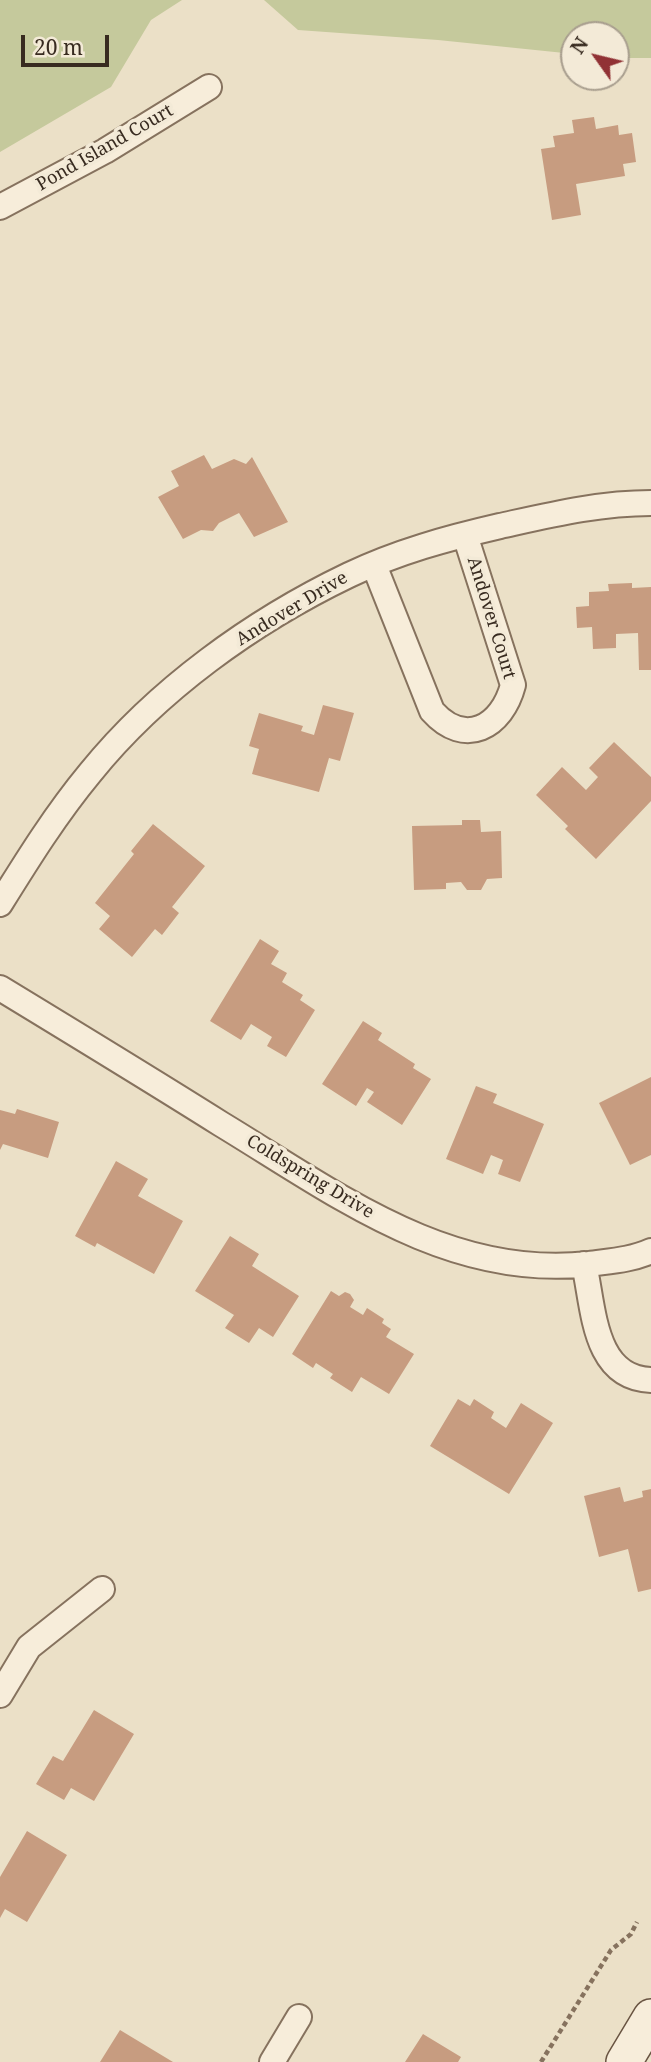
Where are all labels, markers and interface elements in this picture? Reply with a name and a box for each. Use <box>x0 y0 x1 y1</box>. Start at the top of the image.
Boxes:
scale bar <box>24 21 112 65</box>
north arrow <box>560 21 630 91</box>
text: N <box>564 32 594 59</box>
text: 20 m <box>34 33 83 61</box>
street label: Pond Island Court <box>33 100 177 196</box>
street label: Andover Court <box>462 554 520 682</box>
street label: Andover Drive <box>232 567 352 651</box>
street label: Coldspring Drive <box>242 1130 378 1224</box>

